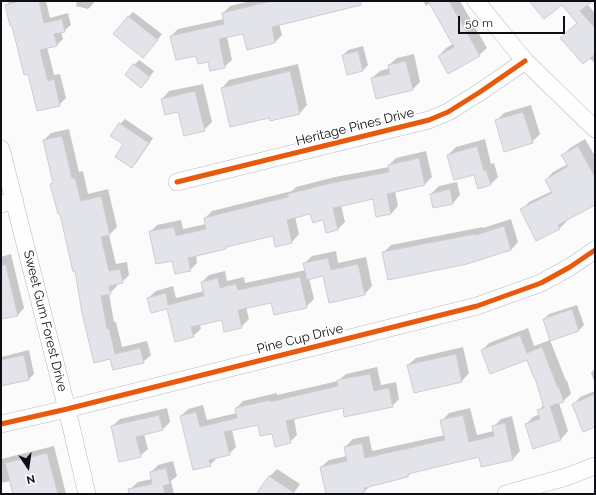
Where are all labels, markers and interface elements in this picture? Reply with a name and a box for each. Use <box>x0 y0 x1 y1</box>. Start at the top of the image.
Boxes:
scale bar <box>460 8 567 34</box>
text: 50 m <box>465 16 493 30</box>
street label: Heritage Pines Drive <box>294 105 416 149</box>
street label: Sweet Gum Forest Drive <box>20 249 70 393</box>
street label: Pine Cup Drive <box>255 321 345 357</box>
north arrow <box>8 447 48 487</box>
text: N <box>25 472 36 486</box>

